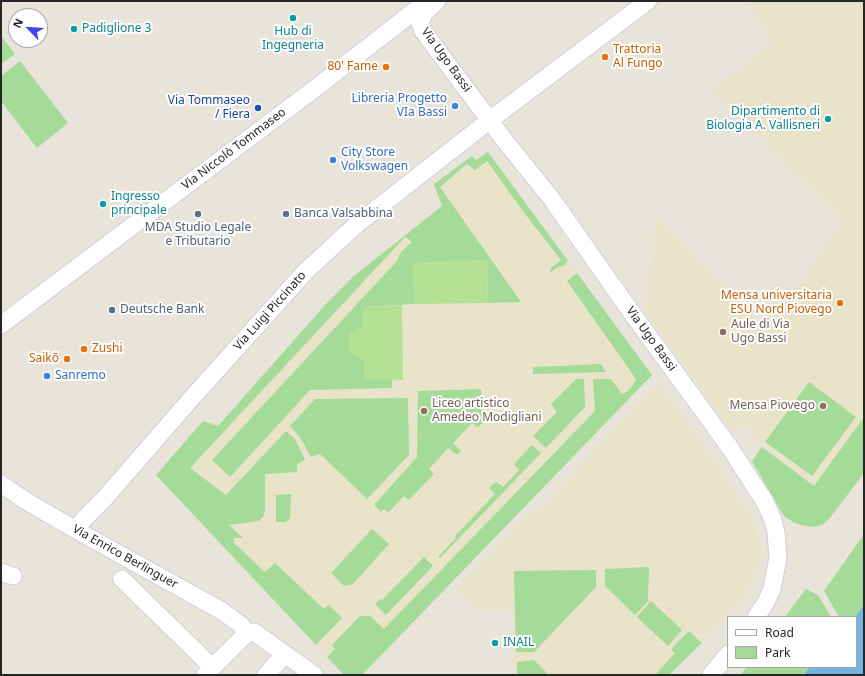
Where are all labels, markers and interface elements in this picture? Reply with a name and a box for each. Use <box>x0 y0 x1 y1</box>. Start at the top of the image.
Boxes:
north arrow <box>8 8 48 48</box>
marker: Hub di Ingegneria <box>288 13 298 23</box>
text: N <box>9 16 26 30</box>
place label: Padiglione 3 <box>82 22 151 36</box>
marker: Padiglione 3 <box>69 24 79 34</box>
place label: Hub di Ingegneria <box>262 25 324 53</box>
street label: Via Ugo Bassi <box>418 25 474 95</box>
place label: Trattoria Al Fungo <box>613 43 663 71</box>
marker: Trattoria Al Fungo <box>600 52 610 62</box>
place label: 80' Fame <box>328 60 378 74</box>
marker: 80' Fame <box>381 62 391 72</box>
place label: Libreria Progetto VIa Bassi <box>352 92 447 120</box>
place label: Via Tommaseo / Fiera <box>168 94 250 122</box>
marker: Libreria Progetto VIa Bassi <box>450 101 460 111</box>
marker: Via Tommaseo / Fiera <box>253 103 263 113</box>
street label: Via Niccolò Tommaseo <box>179 105 289 193</box>
place label: Dipartimento di Biologia A. Vallisneri <box>706 105 820 133</box>
marker: Dipartimento di Biologia A. Vallisneri <box>823 114 833 124</box>
place label: City Store Volkswagen <box>341 146 408 174</box>
marker: City Store Volkswagen <box>328 155 338 165</box>
place label: Ingresso principale <box>111 190 167 218</box>
marker: Ingresso principale <box>98 199 108 209</box>
place label: Banca Valsabbina <box>294 207 393 221</box>
marker: MDA Studio Legale e Tributario <box>193 209 203 219</box>
marker: Banca Valsabbina <box>281 209 291 219</box>
place label: MDA Studio Legale e Tributario <box>145 221 251 249</box>
street label: Via Luigi Piccinato <box>231 269 309 353</box>
place label: Mensa universitaria ESU Nord Piovego <box>721 289 832 317</box>
marker: Mensa universitaria ESU Nord Piovego <box>835 298 845 308</box>
place label: Deutsche Bank <box>120 303 204 317</box>
street label: Via Ugo Bassi <box>623 304 679 374</box>
marker: Deutsche Bank <box>107 305 117 315</box>
place label: Aule di Via Ugo Bassi <box>731 318 790 346</box>
marker: Aule di Via Ugo Bassi <box>718 327 728 337</box>
place label: Zushi <box>92 342 123 356</box>
marker: Zushi <box>79 344 89 354</box>
place label: Saikō <box>29 352 59 366</box>
marker: Saikō <box>62 354 72 364</box>
place label: Sanremo <box>55 369 106 383</box>
marker: Sanremo <box>42 371 52 381</box>
place label: Liceo artistico Amedeo Modigliani <box>432 397 542 425</box>
place label: Mensa Piovego <box>729 399 815 413</box>
marker: Mensa Piovego <box>818 401 828 411</box>
marker: Liceo artistico Amedeo Modigliani <box>419 406 429 416</box>
street label: Via Enrico Berlinguer <box>70 522 180 592</box>
legend <box>727 616 857 668</box>
text: Road <box>765 624 794 641</box>
place label: INAIL <box>503 636 534 650</box>
marker: INAIL <box>490 638 500 648</box>
text: Park <box>765 644 790 661</box>

